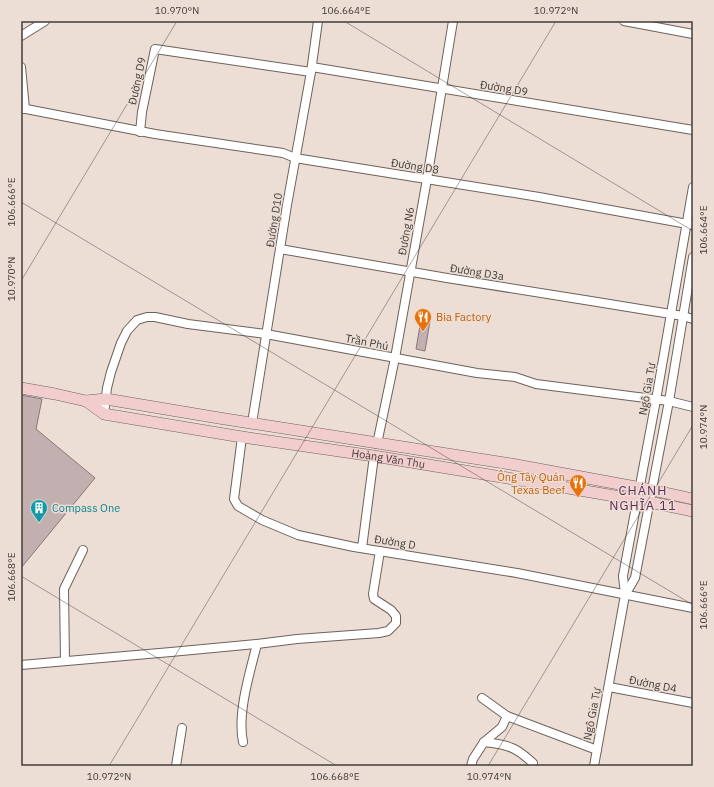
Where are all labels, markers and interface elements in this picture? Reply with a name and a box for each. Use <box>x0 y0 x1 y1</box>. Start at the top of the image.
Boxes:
text: 10.970°N <box>155 4 199 17</box>
text: 106.664°E <box>321 4 371 17</box>
text: 10.972°N <box>534 4 578 17</box>
street label: Đường D9 <box>125 56 149 106</box>
street label: Đường D9 <box>479 77 529 99</box>
street label: Đường D8 <box>390 155 440 177</box>
text: 106.666°E <box>5 177 18 227</box>
street label: Đường D10 <box>263 192 285 248</box>
text: 106.664°E <box>697 205 710 255</box>
street label: Đường N6 <box>395 206 417 256</box>
text: 10.970°N <box>5 257 18 301</box>
street label: Đường D3a <box>449 261 505 283</box>
restaurant icon: Bia Factory <box>413 307 433 332</box>
place label: Bia Factory <box>436 310 492 324</box>
street label: Trần Phú <box>344 331 390 353</box>
street label: Ngô Gia Tự <box>635 361 659 416</box>
text: 10.974°N <box>697 405 710 449</box>
street label: Hoàng Văn Thụ <box>351 446 426 471</box>
place label: Ông Tây Quán Texas Beef <box>497 470 565 497</box>
restaurant icon: Ông Tây Quán Texas Beef <box>568 473 588 498</box>
district label: CHÁNH NGHĨA 11 <box>609 482 677 514</box>
building icon: Compass One <box>29 498 49 523</box>
place label: Compass One <box>52 501 120 515</box>
street label: Đường D <box>373 532 417 552</box>
text: 106.668°E <box>5 552 18 602</box>
text: 106.666°E <box>697 580 710 630</box>
street label: Đường D4 <box>628 673 679 696</box>
street label: Ngô Gia Tự <box>580 686 604 741</box>
text: 10.972°N <box>87 770 131 783</box>
text: 106.668°E <box>310 770 360 783</box>
text: 10.974°N <box>467 770 511 783</box>

